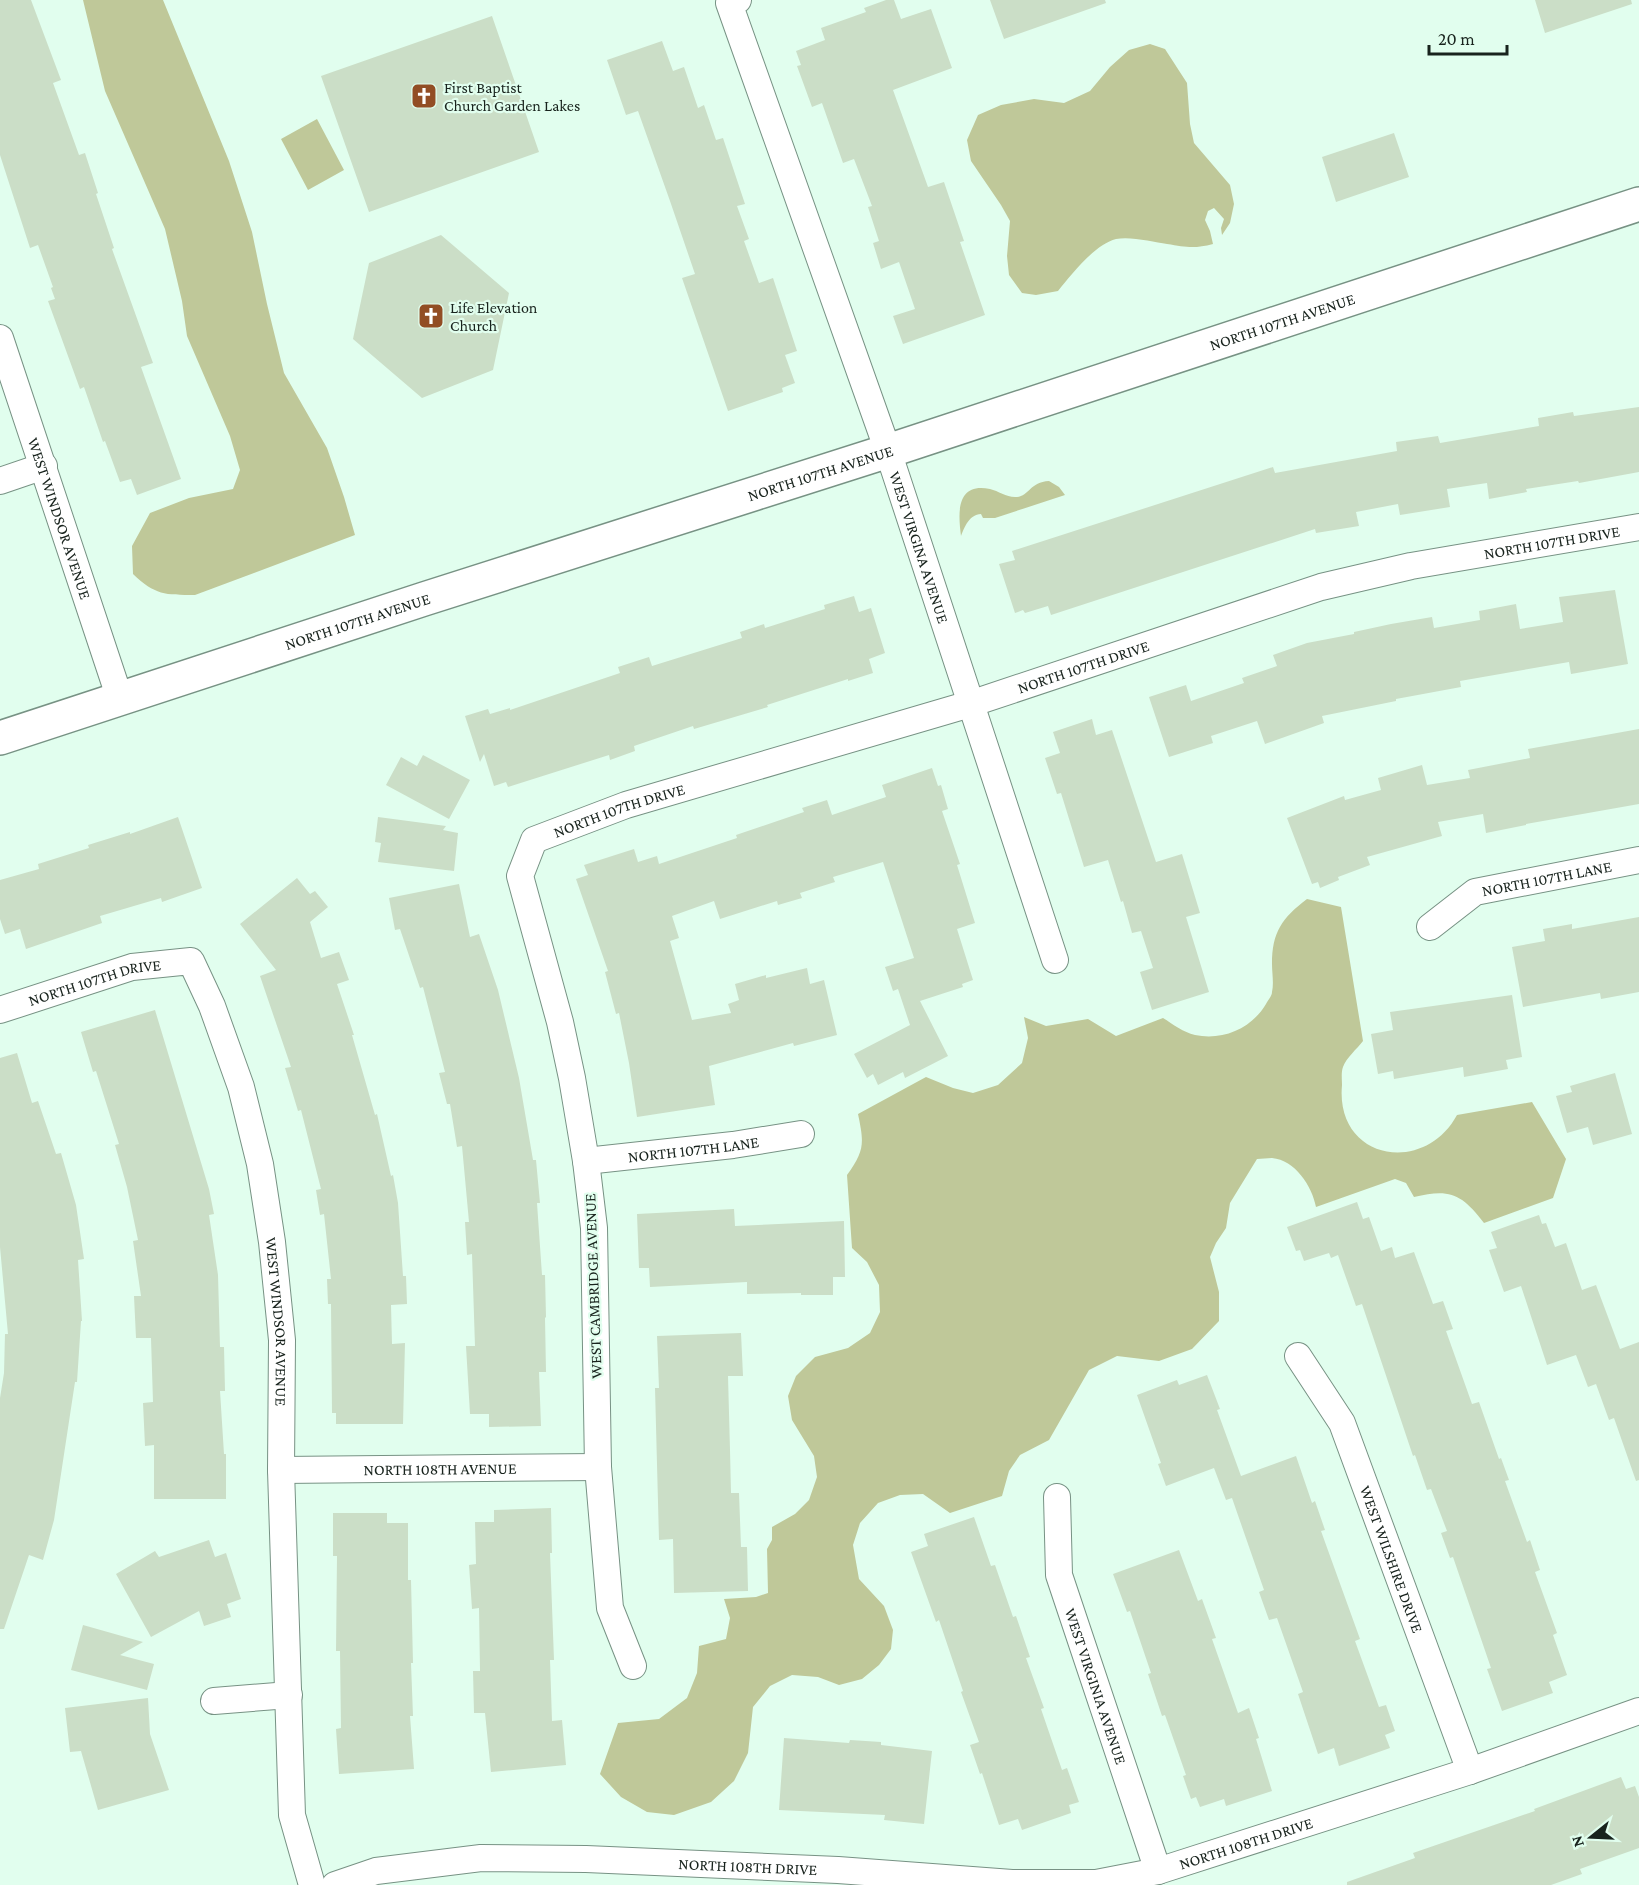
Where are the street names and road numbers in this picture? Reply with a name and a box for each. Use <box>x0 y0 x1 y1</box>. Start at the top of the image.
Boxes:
street label: NORTH 107TH AVENUE <box>1207 290 1357 353</box>
street label: WEST WINDSOR AVENUE <box>25 435 95 602</box>
street label: NORTH 107TH AVENUE <box>745 441 895 504</box>
street label: WEST VIRGINA AVENUE <box>887 469 952 626</box>
street label: NORTH 107TH DRIVE <box>1482 522 1621 562</box>
street label: NORTH 107TH AVENUE <box>283 589 432 653</box>
street label: NORTH 107TH DRIVE <box>1015 636 1151 696</box>
street label: NORTH 107TH DRIVE <box>551 780 687 840</box>
street label: NORTH 107TH LANE <box>1480 857 1613 899</box>
street label: NORTH 107TH DRIVE <box>26 956 162 1009</box>
street label: NORTH 107TH LANE <box>627 1132 760 1165</box>
street label: WEST CAMBRIDGE AVENUE <box>581 1193 605 1379</box>
street label: WEST WINDSOR AVENUE <box>263 1236 291 1407</box>
street label: NORTH 108TH AVENUE <box>363 1459 517 1478</box>
street label: WEST WILSHIRE DRIVE <box>1357 1483 1427 1635</box>
street label: WEST VIRGINIA AVENUE <box>1062 1606 1130 1767</box>
street label: NORTH 108TH DRIVE <box>1177 1813 1315 1872</box>
street label: NORTH 108TH DRIVE <box>678 1855 818 1878</box>

